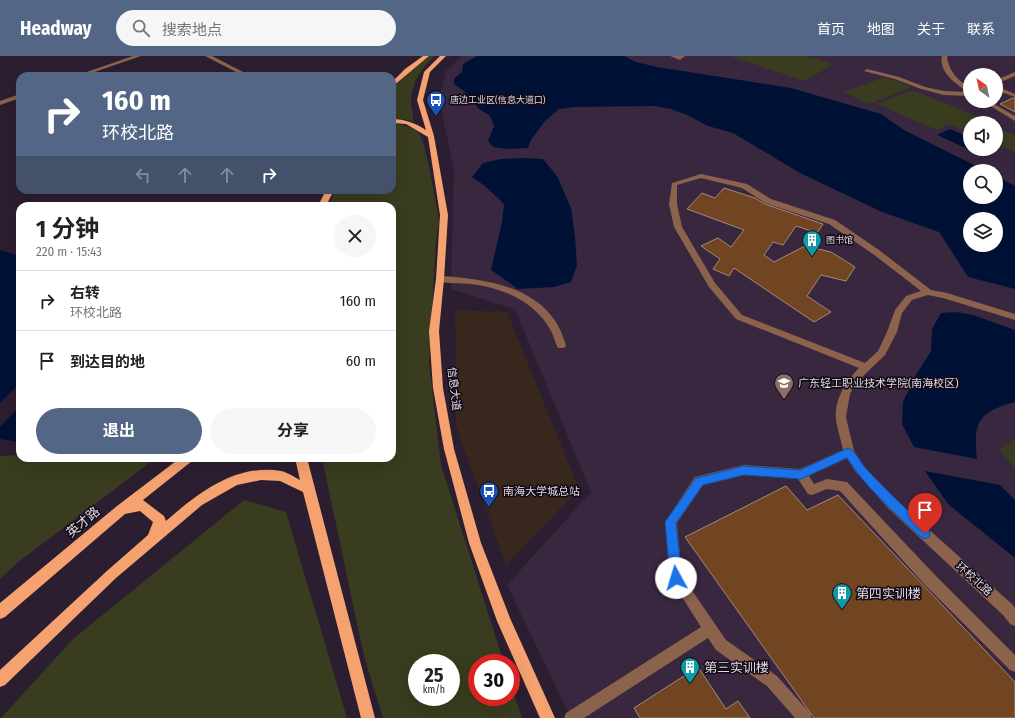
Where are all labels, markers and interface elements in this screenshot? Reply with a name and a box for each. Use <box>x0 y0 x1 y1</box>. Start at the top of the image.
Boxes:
search box <box>116 10 396 46</box>
text: Headway <box>20 17 92 40</box>
icon: search <box>130 17 152 39</box>
text: 搜索地点 <box>162 21 222 39</box>
text: 首页 <box>817 21 845 38</box>
text: 地图 <box>867 21 895 38</box>
text: 关于 <box>917 21 945 38</box>
text: 联系 <box>967 21 995 38</box>
north arrow <box>963 68 1003 108</box>
map controls <box>963 68 1003 252</box>
text: 160 m <box>102 84 171 117</box>
icon: right <box>36 88 88 140</box>
bus stop icon: 唐边工业区(信息大道口) <box>425 89 447 117</box>
place label: 唐边工业区(信息大道口) <box>450 95 546 105</box>
button: sound <box>963 116 1003 156</box>
text: 环校北路 <box>102 122 174 144</box>
icon: left <box>132 164 154 186</box>
icon: ahead <box>174 164 196 186</box>
icon: ahead <box>216 164 238 186</box>
icon: right <box>258 164 280 186</box>
button: search <box>963 164 1003 204</box>
button: layers <box>963 212 1003 252</box>
text: 1 分钟 <box>36 215 99 243</box>
button: close <box>334 215 376 257</box>
building icon: 图书馆 <box>801 229 823 257</box>
place label: 图书馆 <box>826 235 853 245</box>
text: 220 m · 15:43 <box>36 244 102 259</box>
text: 右转 <box>70 284 100 302</box>
icon: right <box>36 290 58 312</box>
text: 160 m <box>340 292 376 310</box>
text: 环校北路 <box>70 305 122 320</box>
icon: arrive <box>36 350 58 372</box>
text: 60 m <box>346 352 376 370</box>
text: 到达目的地 <box>70 353 145 371</box>
street label: 信息大道 <box>445 366 463 412</box>
school or university icon: 广东轻工职业技术学院(南海校区) <box>773 372 795 400</box>
place label: 广东轻工职业技术学院(南海校区) <box>798 377 959 390</box>
button: 退出 <box>36 408 202 454</box>
button: 分享 <box>210 408 376 454</box>
bus stop icon: 南海大学城总站 <box>478 480 500 508</box>
place label: 南海大学城总站 <box>503 485 580 498</box>
pin <box>908 493 942 534</box>
icon: arrive <box>914 499 936 521</box>
street label: 英才路 <box>63 504 103 540</box>
position arrow <box>655 557 697 599</box>
street label: 环校北路 <box>953 559 995 599</box>
building icon: 第四实训楼 <box>831 582 853 610</box>
place label: 第四实训楼 <box>856 586 921 601</box>
speed limit sign: 30 <box>468 654 520 706</box>
building icon: 第三实训楼 <box>679 656 701 684</box>
place label: 第三实训楼 <box>704 660 769 675</box>
text: 25 <box>424 663 444 687</box>
text: km/h <box>423 684 445 696</box>

